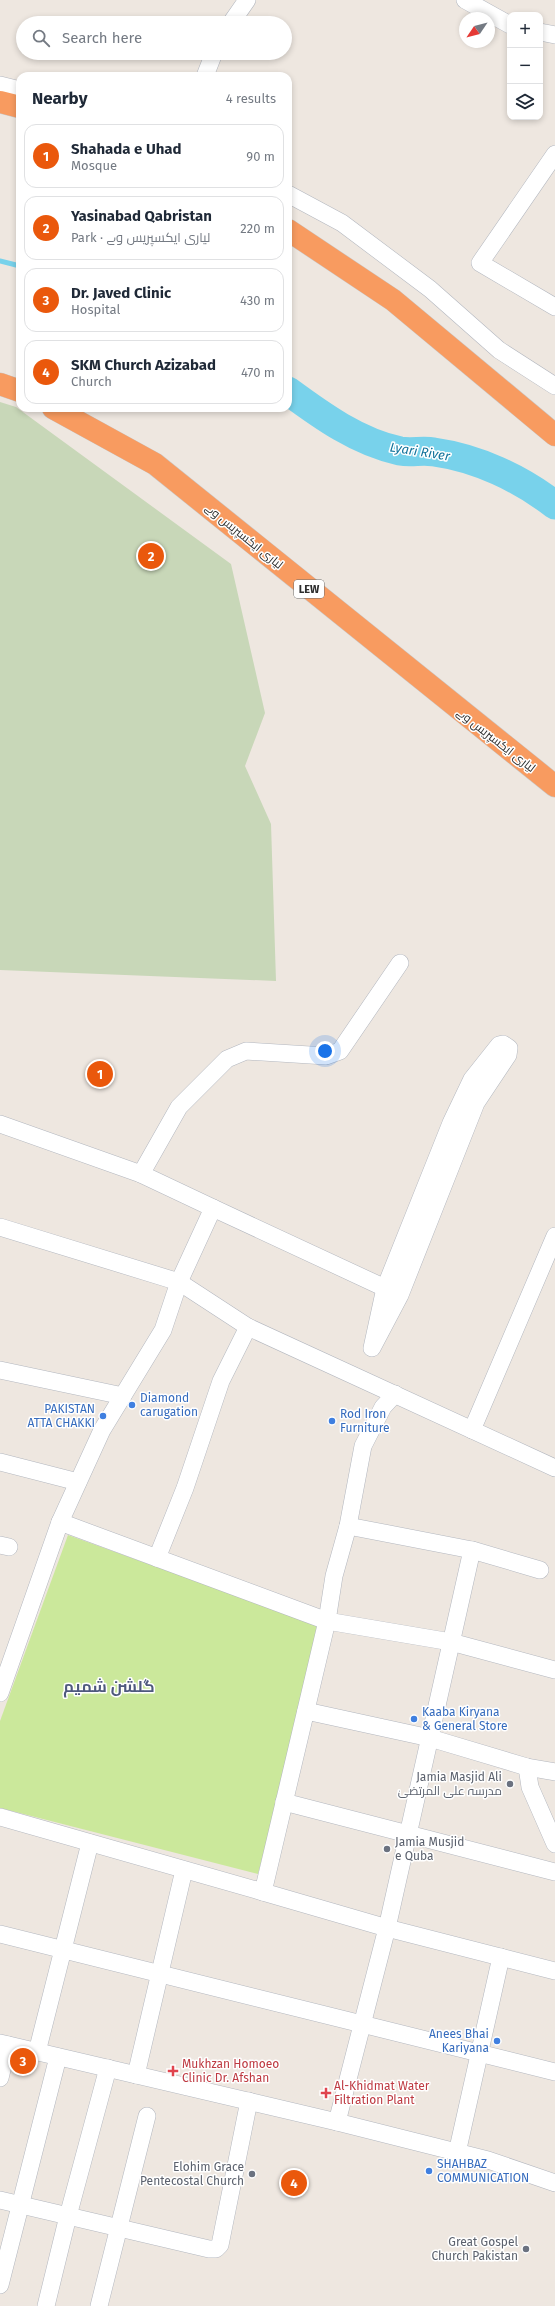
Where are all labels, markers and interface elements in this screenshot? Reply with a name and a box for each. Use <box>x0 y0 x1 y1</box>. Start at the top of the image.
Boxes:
north arrow <box>459 12 495 48</box>
map controls <box>507 12 543 120</box>
button: + <box>507 12 543 48</box>
search box <box>16 16 292 60</box>
icon: search <box>30 27 52 49</box>
text: Search here <box>62 29 142 47</box>
button: − <box>507 48 543 84</box>
button: layers <box>507 84 543 120</box>
text: Nearby <box>32 88 87 109</box>
text: 4 results <box>226 91 276 106</box>
text: Shahada e Uhad <box>71 140 182 158</box>
text: 1 <box>43 149 49 164</box>
text: 90 m <box>246 149 275 164</box>
text: Mosque <box>71 158 117 173</box>
text: Yasinabad Qabristan <box>71 207 212 225</box>
text: 2 <box>43 221 49 236</box>
text: 220 m <box>240 221 275 236</box>
text: Park · لیاری ایکسپریس وے <box>71 230 210 245</box>
text: Dr. Javed Clinic <box>71 284 171 302</box>
text: 3 <box>43 293 49 308</box>
text: 430 m <box>240 293 275 308</box>
text: Hospital <box>71 302 120 317</box>
text: SKM Church Azizabad <box>71 356 216 374</box>
text: 4 <box>42 365 50 380</box>
text: 470 m <box>241 365 275 380</box>
text: Church <box>71 374 112 389</box>
water label: Lyari River <box>389 439 452 464</box>
street label: لیاری ایکسپریس وے <box>201 500 286 573</box>
pin: 2 <box>138 541 164 571</box>
road number: LEW <box>294 580 324 598</box>
street label: لیاری ایکسپریس وے <box>453 705 538 777</box>
your location <box>315 1041 335 1061</box>
pin: 1 <box>87 1059 113 1089</box>
place label: Diamond carugation <box>140 1391 198 1419</box>
marker: Diamond carugation <box>127 1400 137 1410</box>
place label: PAKISTAN ATTA CHAKKI <box>27 1402 95 1430</box>
place label: Rod Iron Furniture <box>340 1407 390 1435</box>
marker: PAKISTAN ATTA CHAKKI <box>98 1411 108 1421</box>
marker: Rod Iron Furniture <box>327 1416 337 1426</box>
district label: گلشن شمیم <box>63 1677 155 1698</box>
place label: Kaaba Kiryana & General Store <box>422 1705 507 1733</box>
marker: Kaaba Kiryana & General Store <box>409 1714 419 1724</box>
place label: Jamia Masjid Ali مدرسہ علی المرتضیٰ <box>398 1770 502 1798</box>
marker: Jamia Masjid Ali مدرسہ علی المرتضیٰ <box>505 1779 515 1789</box>
place label: Jamia Musjid e Quba <box>395 1835 464 1863</box>
marker: Jamia Musjid e Quba <box>382 1844 392 1854</box>
place label: Anees Bhai Kariyana <box>429 2027 489 2055</box>
marker: Anees Bhai Kariyana <box>492 2036 502 2046</box>
pin: 3 <box>10 2046 36 2076</box>
place label: Mukhzan Homoeo Clinic Dr. Afshan <box>182 2057 279 2085</box>
marker: Mukhzan Homoeo Clinic Dr. Afshan <box>167 2065 179 2077</box>
place label: Al-Khidmat Water Filtration Plant <box>334 2079 430 2107</box>
marker: Al-Khidmat Water Filtration Plant <box>321 2088 331 2098</box>
place label: SHAHBAZ COMMUNICATION <box>437 2157 529 2185</box>
place label: Elohim Grace Pentecostal Church <box>140 2160 244 2188</box>
marker: SHAHBAZ COMMUNICATION <box>424 2166 434 2176</box>
pin: 4 <box>281 2168 307 2198</box>
marker: Elohim Grace Pentecostal Church <box>247 2169 257 2179</box>
place label: Great Gospel Church Pakistan <box>431 2235 518 2263</box>
marker: Great Gospel Church Pakistan <box>521 2244 531 2254</box>

